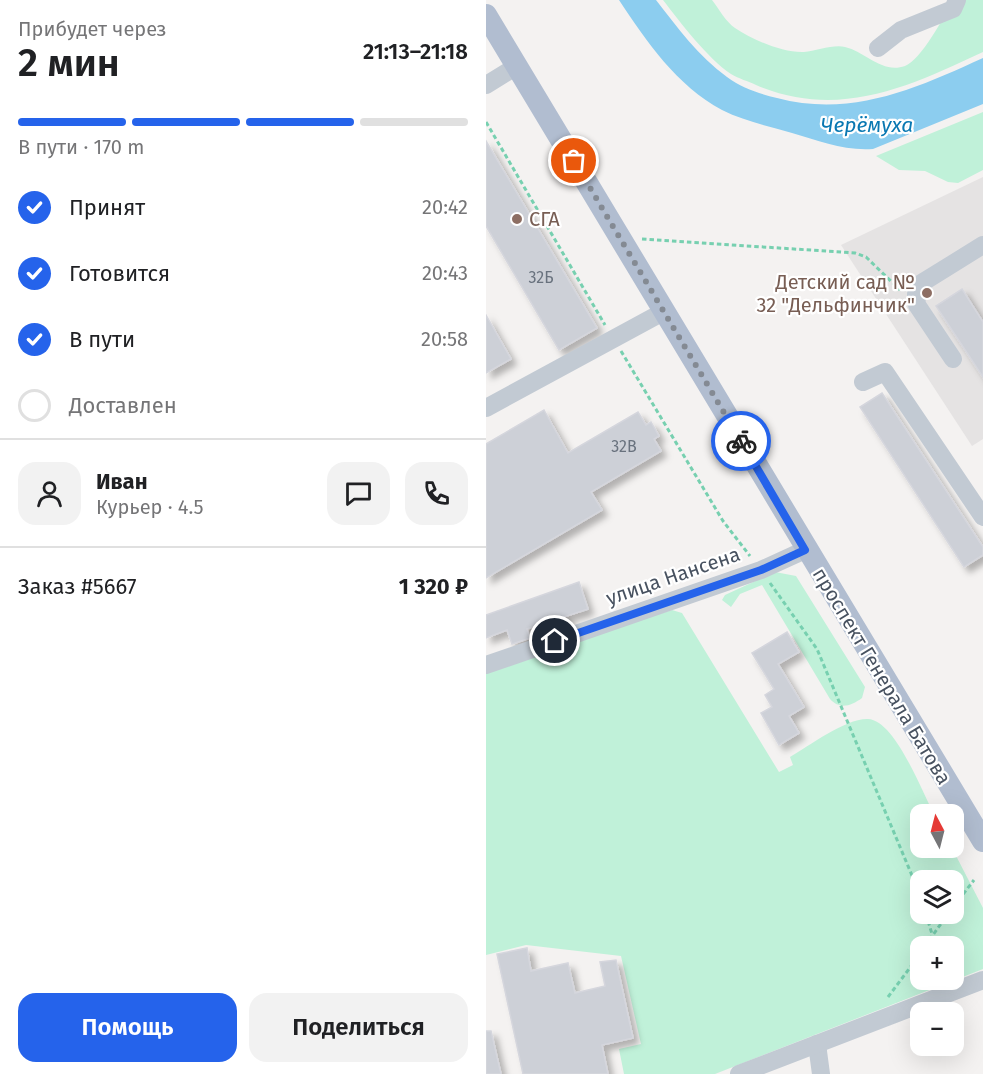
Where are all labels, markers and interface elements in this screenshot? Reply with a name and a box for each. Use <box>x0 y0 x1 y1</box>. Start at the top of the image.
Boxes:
text: Прибудет через <box>18 17 167 41</box>
text: 21:13–21:18 <box>363 38 468 65</box>
text: 2 мин <box>18 40 120 86</box>
water label: Черёмуха <box>821 112 913 138</box>
text: В пути · 170 m <box>18 135 144 159</box>
pin <box>548 135 599 186</box>
icon: bag <box>557 144 590 177</box>
icon: check <box>18 191 51 224</box>
text: Принят <box>69 194 145 221</box>
text: 20:42 <box>422 195 468 219</box>
place label: СГА <box>529 207 560 231</box>
marker: СГА <box>510 212 524 226</box>
icon: check <box>18 257 51 290</box>
text: Готовится <box>69 260 170 287</box>
text: 20:43 <box>422 261 468 285</box>
house number: 32Б <box>528 268 554 287</box>
place label: Детский сад № 32 "Дельфинчик" <box>756 270 915 317</box>
marker: Детский сад № 32 "Дельфинчик" <box>920 286 934 300</box>
icon: check <box>18 323 51 356</box>
text: В пути <box>69 326 135 353</box>
text: 20:58 <box>421 327 468 351</box>
text: Доставлен <box>69 392 177 419</box>
courier <box>711 411 771 471</box>
icon: bike <box>725 425 758 458</box>
house number: 32В <box>611 437 637 456</box>
button: person <box>18 462 81 525</box>
button: chat <box>327 462 390 525</box>
button: phone <box>405 462 468 525</box>
text: Иван <box>96 468 148 495</box>
text: Курьер · 4.5 <box>96 495 203 519</box>
street label: улица Нансена <box>603 542 743 610</box>
street label: проспект Генерала Батова <box>808 563 956 789</box>
text: Заказ #5667 <box>18 573 136 600</box>
text: 1 320 ₽ <box>399 573 468 600</box>
pin <box>529 615 580 666</box>
icon: home <box>538 624 571 657</box>
north arrow <box>910 804 964 858</box>
map controls <box>910 804 964 1056</box>
button: layers <box>910 870 964 924</box>
button: + <box>910 936 964 990</box>
button: Помощь <box>18 993 237 1062</box>
button: Поделиться <box>249 993 468 1062</box>
button: − <box>910 1002 964 1056</box>

